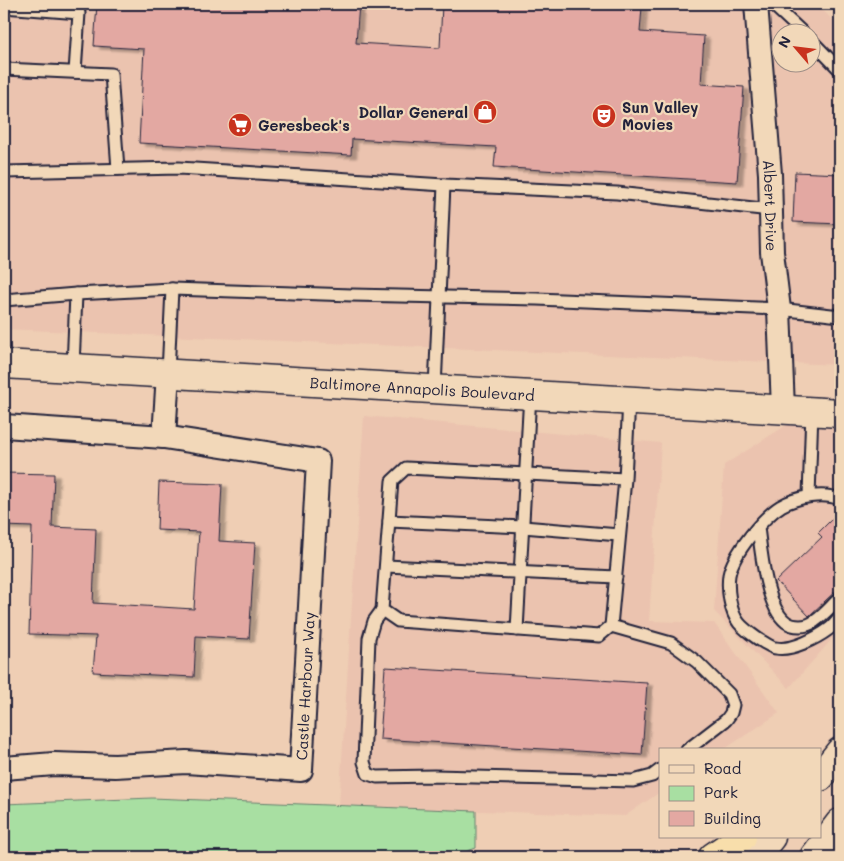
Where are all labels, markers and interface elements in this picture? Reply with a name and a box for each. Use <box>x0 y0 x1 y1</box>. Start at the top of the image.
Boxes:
north arrow <box>772 22 822 72</box>
text: N <box>773 33 795 51</box>
place label: Sun Valley Movies <box>622 97 698 134</box>
shop icon: Dollar General <box>472 99 498 125</box>
place label: Dollar General <box>358 102 468 122</box>
theatre icon: Sun Valley Movies <box>591 103 617 129</box>
supermarket icon: Geresbeck's <box>227 112 253 138</box>
place label: Geresbeck's <box>258 115 350 135</box>
street label: Albert Drive <box>759 159 782 251</box>
street label: Baltimore Annapolis Boulevard <box>309 372 535 405</box>
street label: Castle Harbour Way <box>291 611 319 761</box>
legend <box>659 748 822 838</box>
text: Road <box>704 758 741 778</box>
text: Park <box>704 782 738 802</box>
text: Building <box>704 808 761 828</box>

